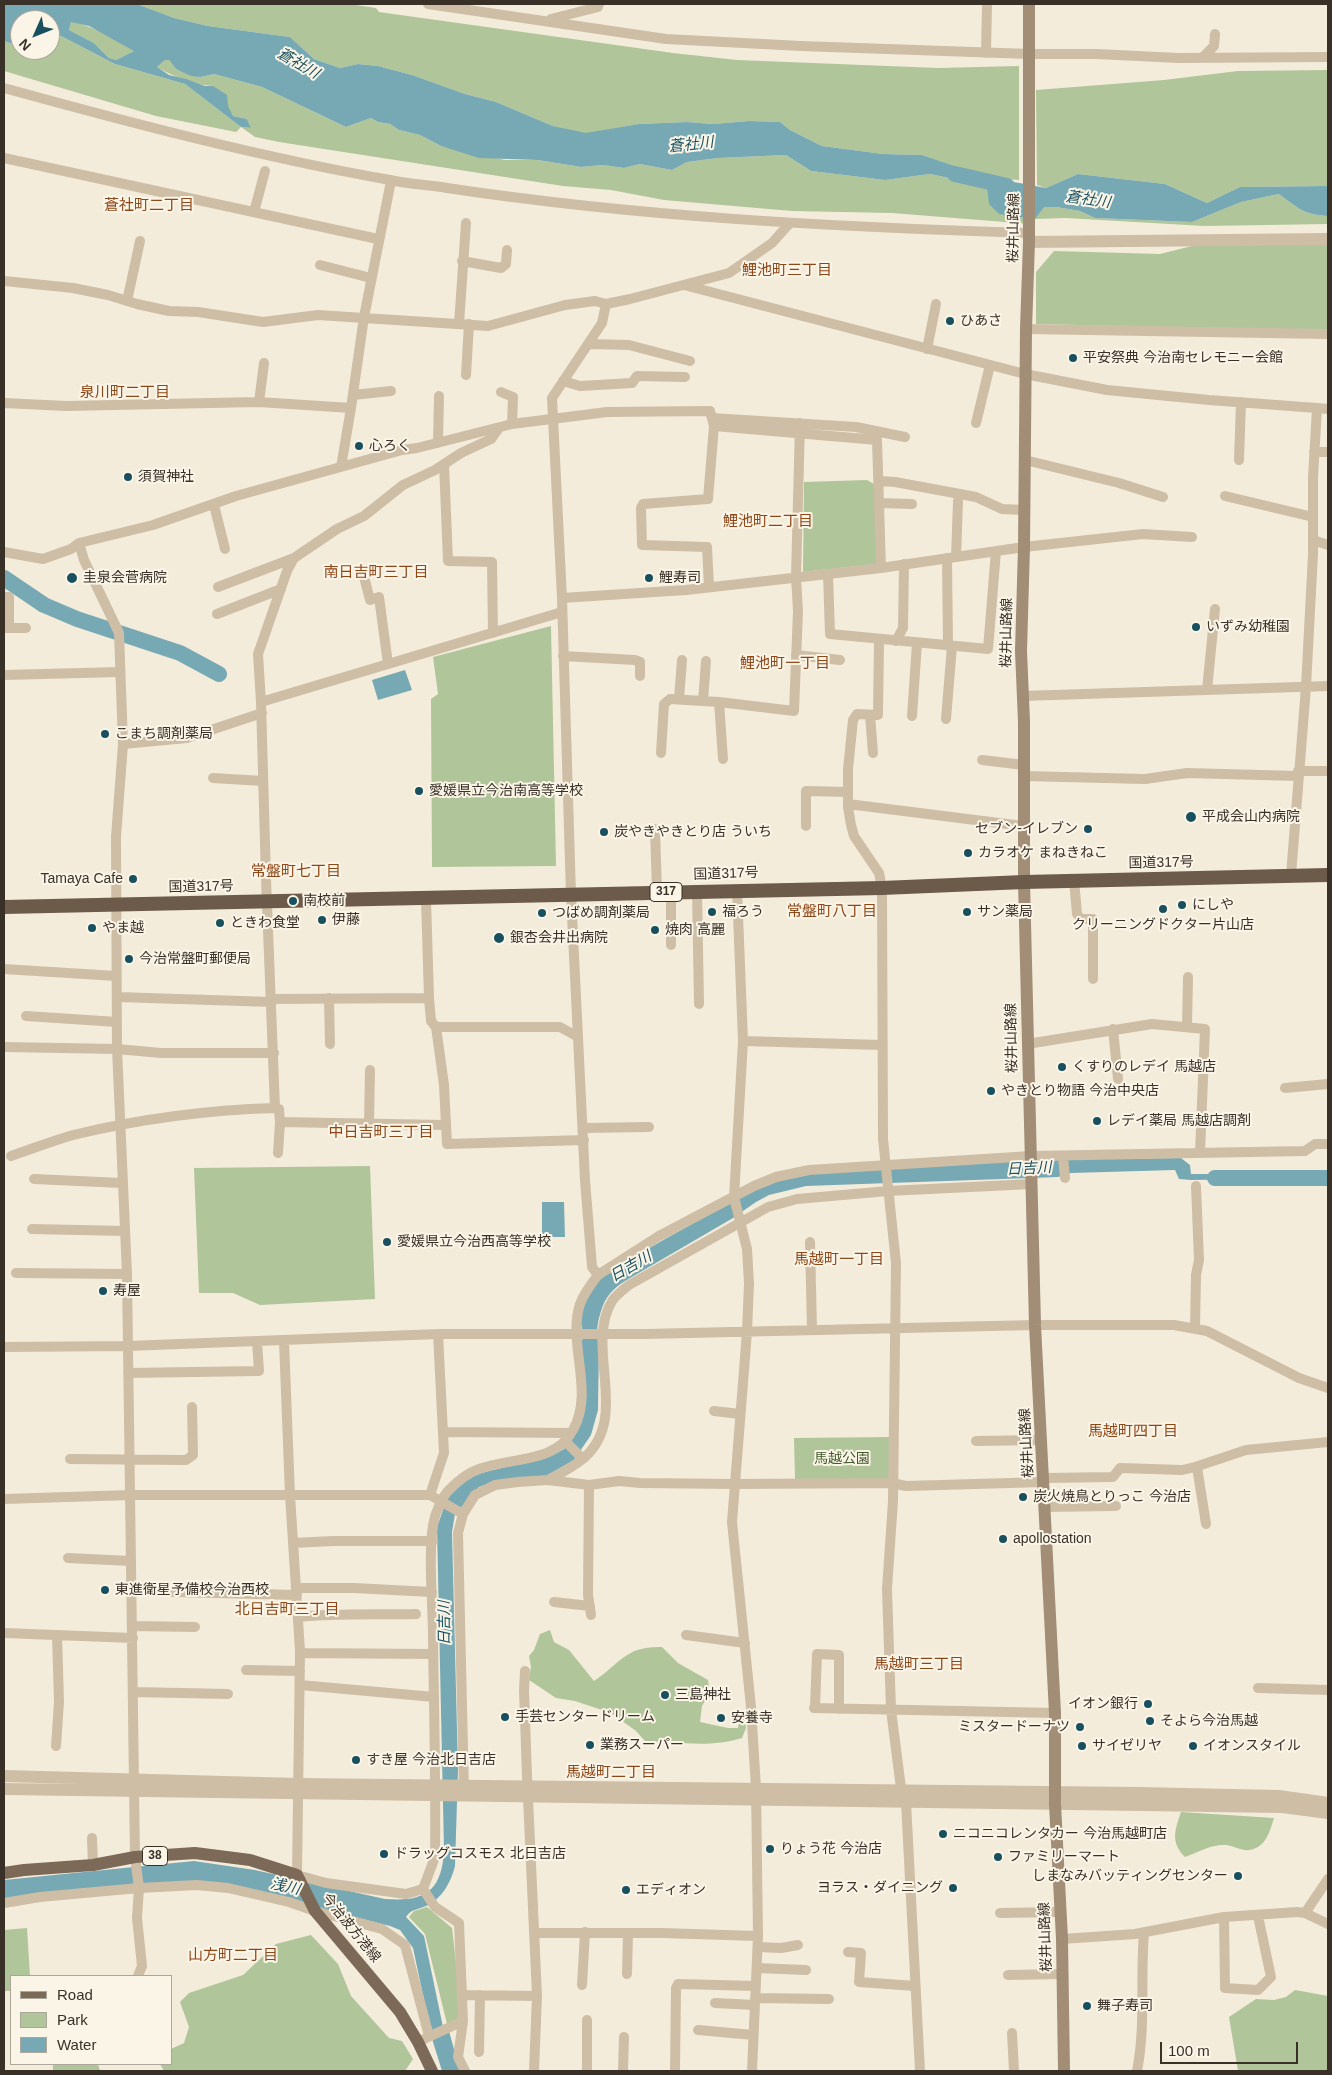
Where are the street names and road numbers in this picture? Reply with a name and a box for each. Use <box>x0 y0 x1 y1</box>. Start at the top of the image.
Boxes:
street label: 桜井山路線 <box>1005 193 1023 263</box>
street label: 桜井山路線 <box>998 598 1016 668</box>
street label: 国道317号 <box>1128 854 1194 872</box>
street label: 国道317号 <box>693 864 759 884</box>
street label: 国道317号 <box>168 878 234 896</box>
road number: 317 <box>650 882 682 902</box>
street label: 桜井山路線 <box>1003 1003 1021 1073</box>
street label: 桜井山路線 <box>1017 1408 1037 1478</box>
road number: 38 <box>142 1846 168 1865</box>
street label: 今治波方港線 <box>318 1890 384 1966</box>
street label: 桜井山路線 <box>1036 1902 1056 1972</box>

